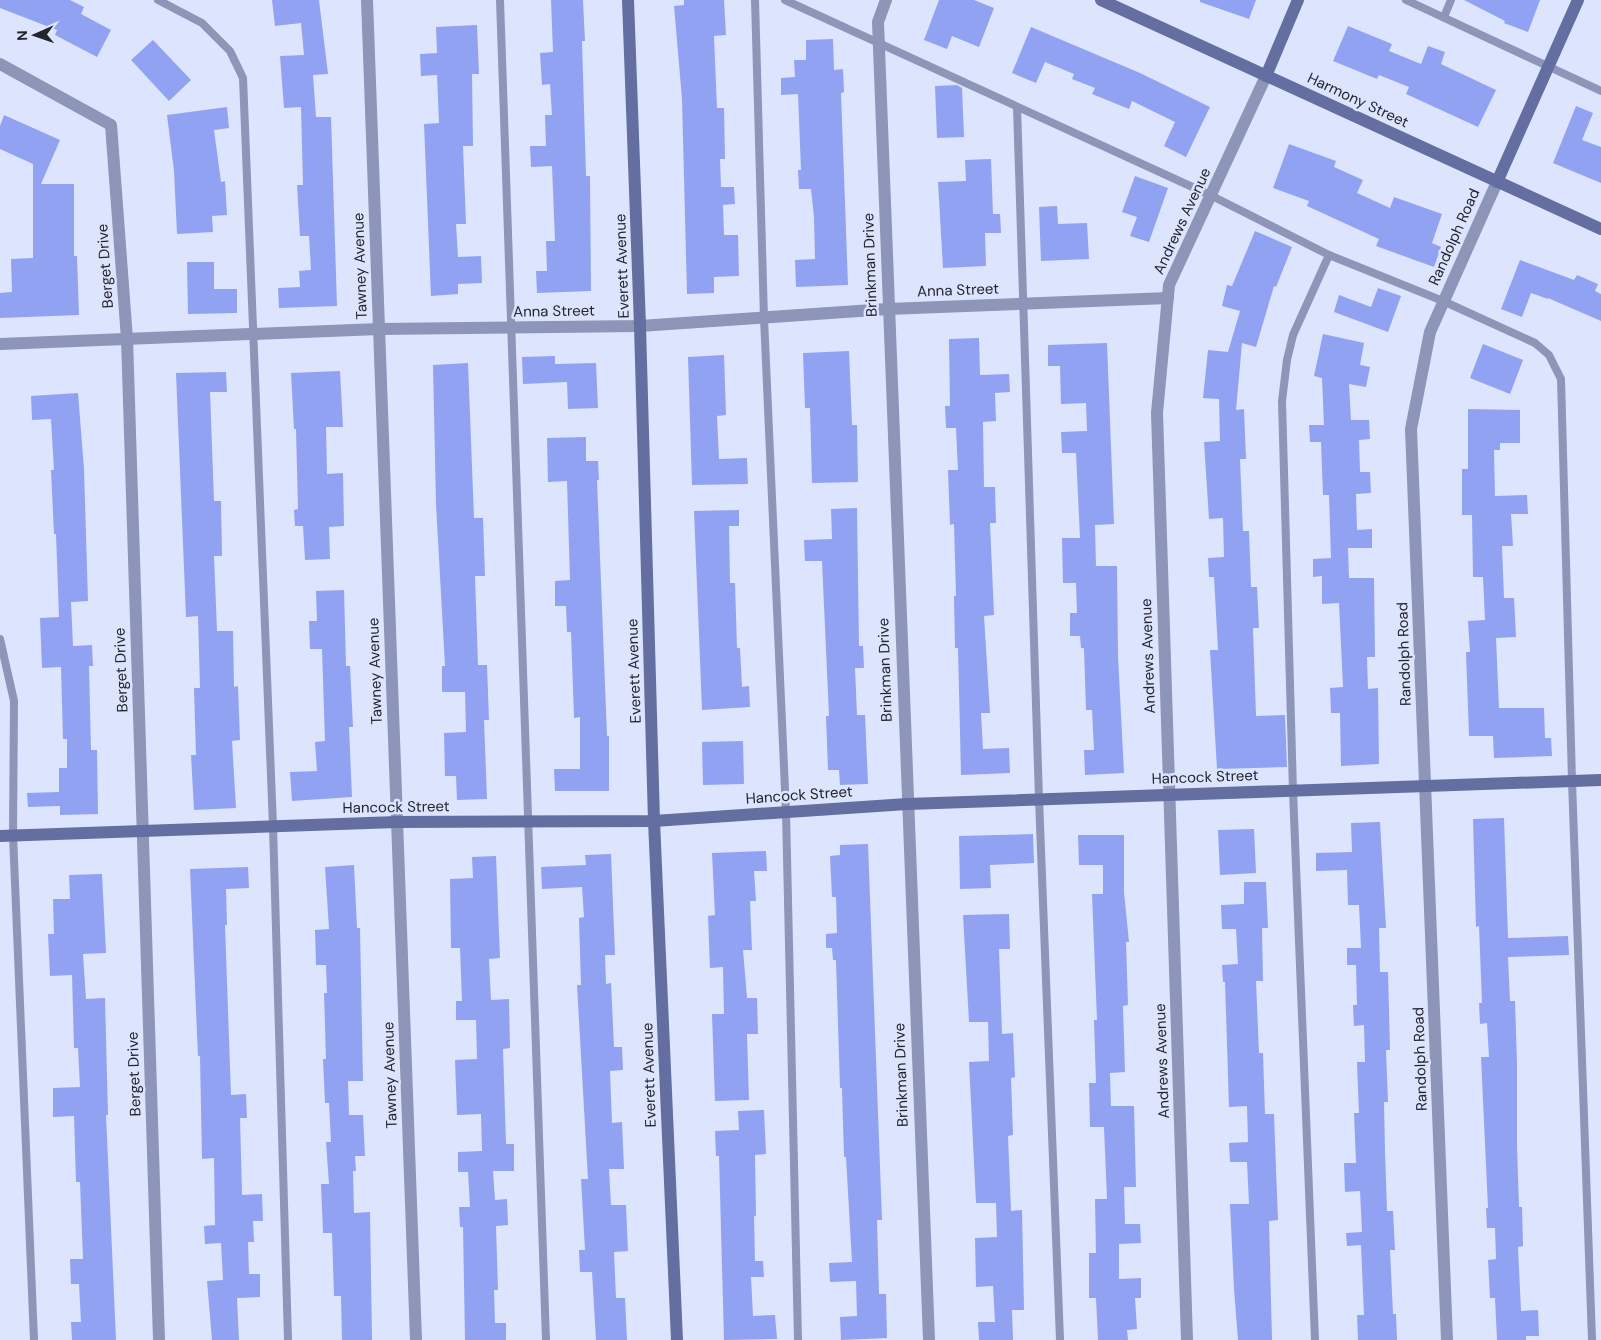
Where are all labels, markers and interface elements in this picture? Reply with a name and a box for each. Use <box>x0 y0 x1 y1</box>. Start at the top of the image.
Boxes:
north arrow <box>10 10 60 60</box>
text: N <box>13 30 31 41</box>
street label: Harmony Street <box>1304 68 1412 132</box>
street label: Andrews Avenue <box>1149 164 1215 278</box>
street label: Randolph Road <box>1424 185 1484 289</box>
street label: Tawney Avenue <box>348 212 372 320</box>
street label: Everett Avenue <box>610 213 634 319</box>
street label: Brinkman Drive <box>858 213 882 317</box>
street label: Berget Drive <box>92 223 118 309</box>
street label: Anna Street <box>917 279 999 301</box>
street label: Anna Street <box>513 300 595 322</box>
street label: Andrews Avenue <box>1136 598 1160 714</box>
street label: Randolph Road <box>1392 602 1416 706</box>
street label: Tawney Avenue <box>363 617 387 725</box>
street label: Everett Avenue <box>622 618 646 724</box>
street label: Brinkman Drive <box>873 618 897 722</box>
street label: Berget Drive <box>110 627 132 713</box>
street label: Hancock Street <box>1151 765 1259 789</box>
street label: Hancock Street <box>745 781 853 809</box>
street label: Hancock Street <box>342 796 450 818</box>
street label: Andrews Avenue <box>1150 1003 1174 1119</box>
street label: Randolph Road <box>1408 1007 1432 1111</box>
street label: Tawney Avenue <box>378 1021 402 1129</box>
street label: Everett Avenue <box>637 1022 661 1128</box>
street label: Brinkman Drive <box>889 1023 913 1127</box>
street label: Berget Drive <box>123 1031 145 1117</box>

